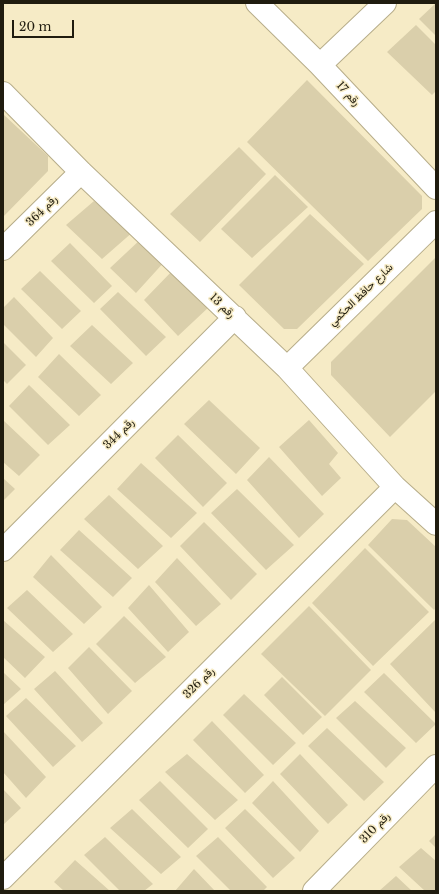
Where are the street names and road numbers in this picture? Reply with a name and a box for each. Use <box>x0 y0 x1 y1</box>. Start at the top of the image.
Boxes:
street label: رقم 17 <box>333 79 363 109</box>
street label: رقم 364 <box>24 193 60 229</box>
street label: شارع حافظ الحكمي <box>326 261 396 329</box>
street label: رقم 13 <box>207 291 237 321</box>
street label: رقم 344 <box>101 416 137 452</box>
street label: رقم 326 <box>181 665 217 701</box>
street label: رقم 310 <box>357 810 393 846</box>

